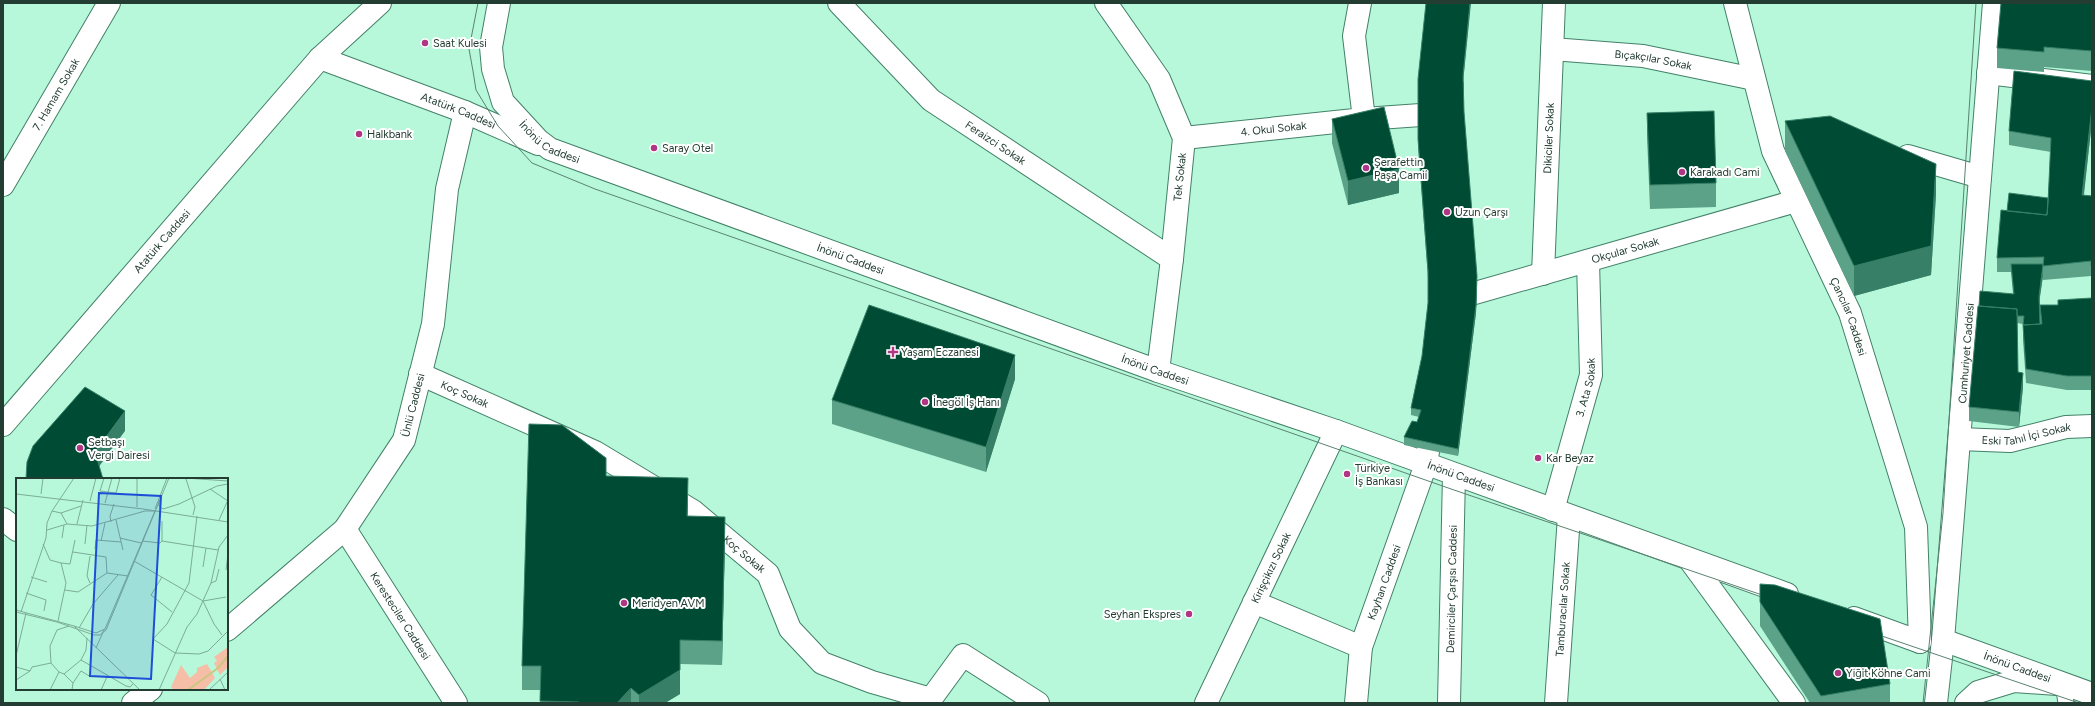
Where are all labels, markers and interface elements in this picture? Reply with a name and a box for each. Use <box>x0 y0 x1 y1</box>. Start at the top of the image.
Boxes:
place label: Saat Kulesi <box>433 37 487 50</box>
marker: Saat Kulesi <box>420 38 430 48</box>
street label: Bıçakçılar Sokak <box>1614 47 1694 73</box>
street label: 7. Hamam Sokak <box>30 55 82 133</box>
street label: Atatürk Caddesi <box>419 90 498 131</box>
street label: Dikiciler Sokak <box>1541 102 1556 174</box>
street label: İnönü Caddesi <box>517 118 582 166</box>
street label: Feraizci Sokak <box>963 118 1029 168</box>
street label: 4. Okul Sokak <box>1240 119 1308 139</box>
place label: Halkbank <box>367 128 413 141</box>
marker: Halkbank <box>354 129 364 139</box>
place label: Saray Otel <box>662 142 713 155</box>
marker: Saray Otel <box>649 143 659 153</box>
street label: Tek Sokak <box>1171 151 1189 202</box>
place label: Şerafettin Paşa Camii <box>1374 156 1427 182</box>
marker: Şerafettin Paşa Camii <box>1361 163 1371 173</box>
place label: Karakadı Cami <box>1690 166 1760 179</box>
marker: Karakadı Cami <box>1677 167 1687 177</box>
place label: Uzun Çarşı <box>1455 206 1508 219</box>
street label: Atatürk Caddesi <box>131 207 193 275</box>
marker: Uzun Çarşı <box>1442 207 1452 217</box>
street label: Okçular Sokak <box>1590 234 1661 266</box>
street label: İnönü Caddesi <box>815 241 886 277</box>
street label: Çancılar Caddesi <box>1828 275 1869 357</box>
street label: Cumhuriyet Caddesi <box>1955 303 1976 404</box>
place label: Yaşam Eczanesi <box>901 346 979 359</box>
marker: Yaşam Eczanesi <box>888 347 898 357</box>
street label: İnönü Caddesi <box>1120 352 1191 387</box>
street label: 3. Ata Sokak <box>1573 357 1597 419</box>
street label: Ünlü Caddesi <box>398 372 427 438</box>
street label: Koç Sokak <box>439 378 491 411</box>
place label: İnegöl İş Hanı <box>933 396 1000 409</box>
marker: İnegöl İş Hanı <box>920 397 930 407</box>
street label: Eski Tahıl İçi Sokak <box>1981 420 2071 447</box>
place label: Setbaşı Vergi Dairesi <box>88 436 150 462</box>
marker: Setbaşı Vergi Dairesi <box>75 443 85 453</box>
place label: Kar Beyaz <box>1546 452 1594 465</box>
marker: Kar Beyaz <box>1533 453 1543 463</box>
street label: İnönü Caddesi <box>1426 458 1496 494</box>
place label: Türkiye İş Bankası <box>1355 462 1403 488</box>
marker: Türkiye İş Bankası <box>1342 469 1352 479</box>
inset map <box>16 478 228 690</box>
street label: Demirciler Çarşısı Caddesi <box>1444 525 1459 653</box>
street label: Kirişçikızı Sokak <box>1248 529 1293 605</box>
street label: Koç Sokak <box>721 533 769 576</box>
street label: Kayhan Caddesi <box>1365 543 1403 621</box>
street label: Tamburacılar Sokak <box>1553 561 1572 657</box>
street label: Keresteciler Caddesi <box>368 570 433 662</box>
place label: Meridyen AVM <box>632 597 704 610</box>
marker: Meridyen AVM <box>619 598 629 608</box>
place label: Seyhan Ekspres <box>1104 608 1181 621</box>
marker: Seyhan Ekspres <box>1184 609 1194 619</box>
street label: İnönü Caddesi <box>1982 649 2053 685</box>
place label: Yiğit Köhne Cami <box>1846 667 1931 680</box>
marker: Yiğit Köhne Cami <box>1833 668 1843 678</box>

